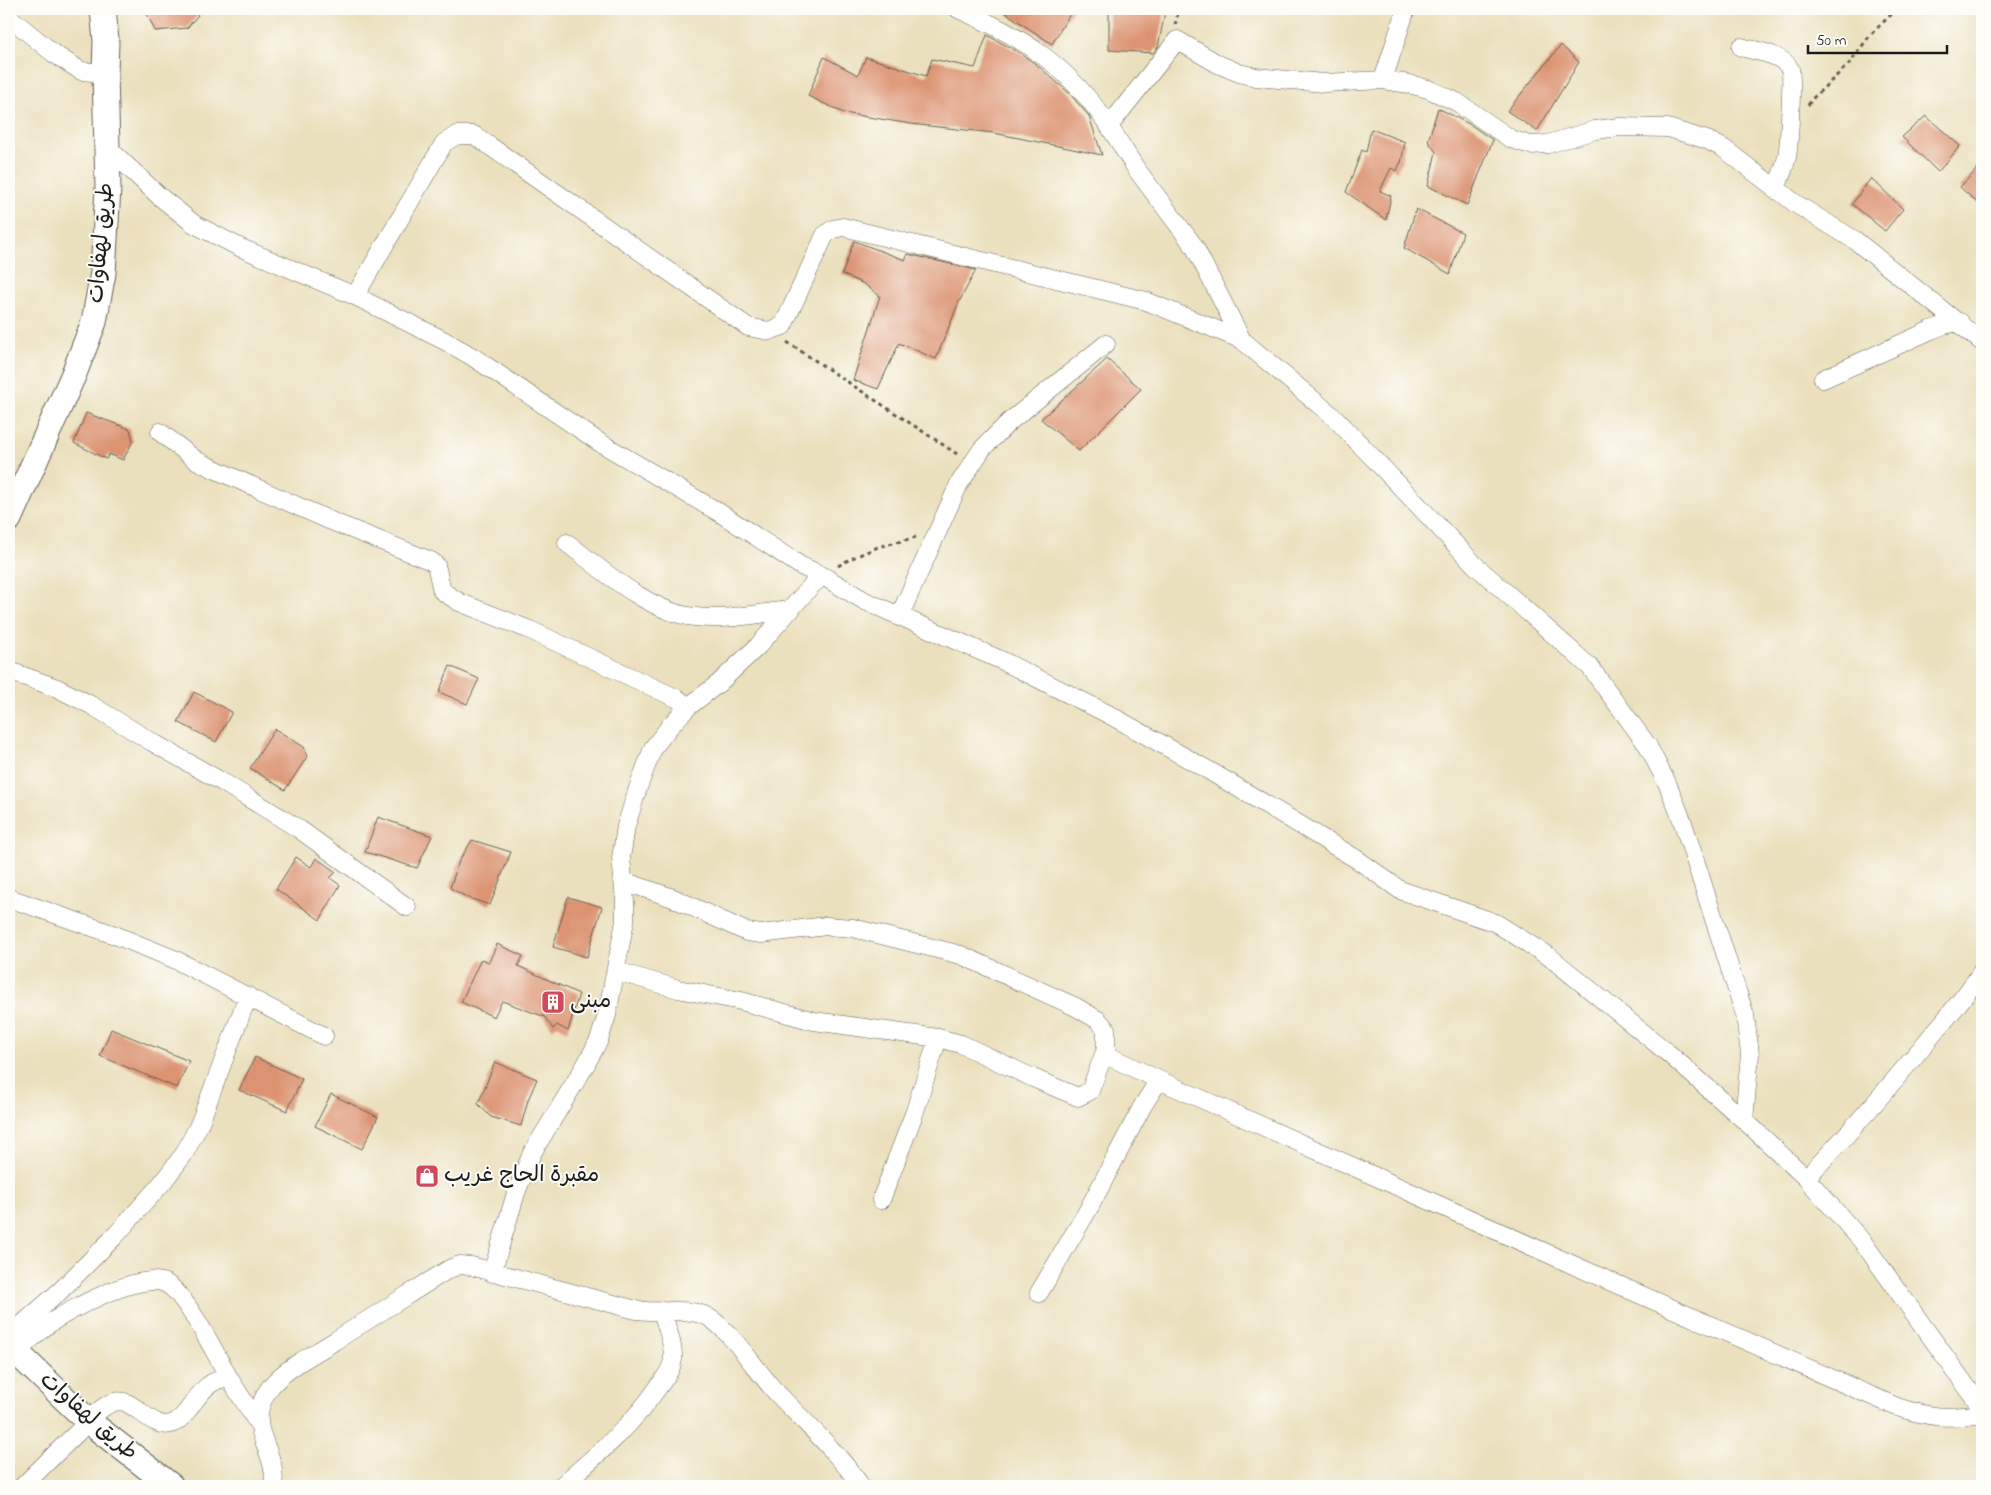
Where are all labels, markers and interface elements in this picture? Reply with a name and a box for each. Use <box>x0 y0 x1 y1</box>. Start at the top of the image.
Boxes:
scale bar <box>1808 22 1947 54</box>
text: 50 m <box>1816 30 1847 52</box>
street label: طريق لهفاوات <box>81 181 123 305</box>
place label: مبنى <box>570 986 611 1018</box>
building icon: مبنى <box>540 989 566 1015</box>
place label: مقبرة الحاج غريب <box>444 1160 599 1192</box>
shop icon: مقبرة الحاج غريب <box>414 1163 440 1189</box>
street label: طريق لهفاوات <box>32 1365 144 1469</box>

